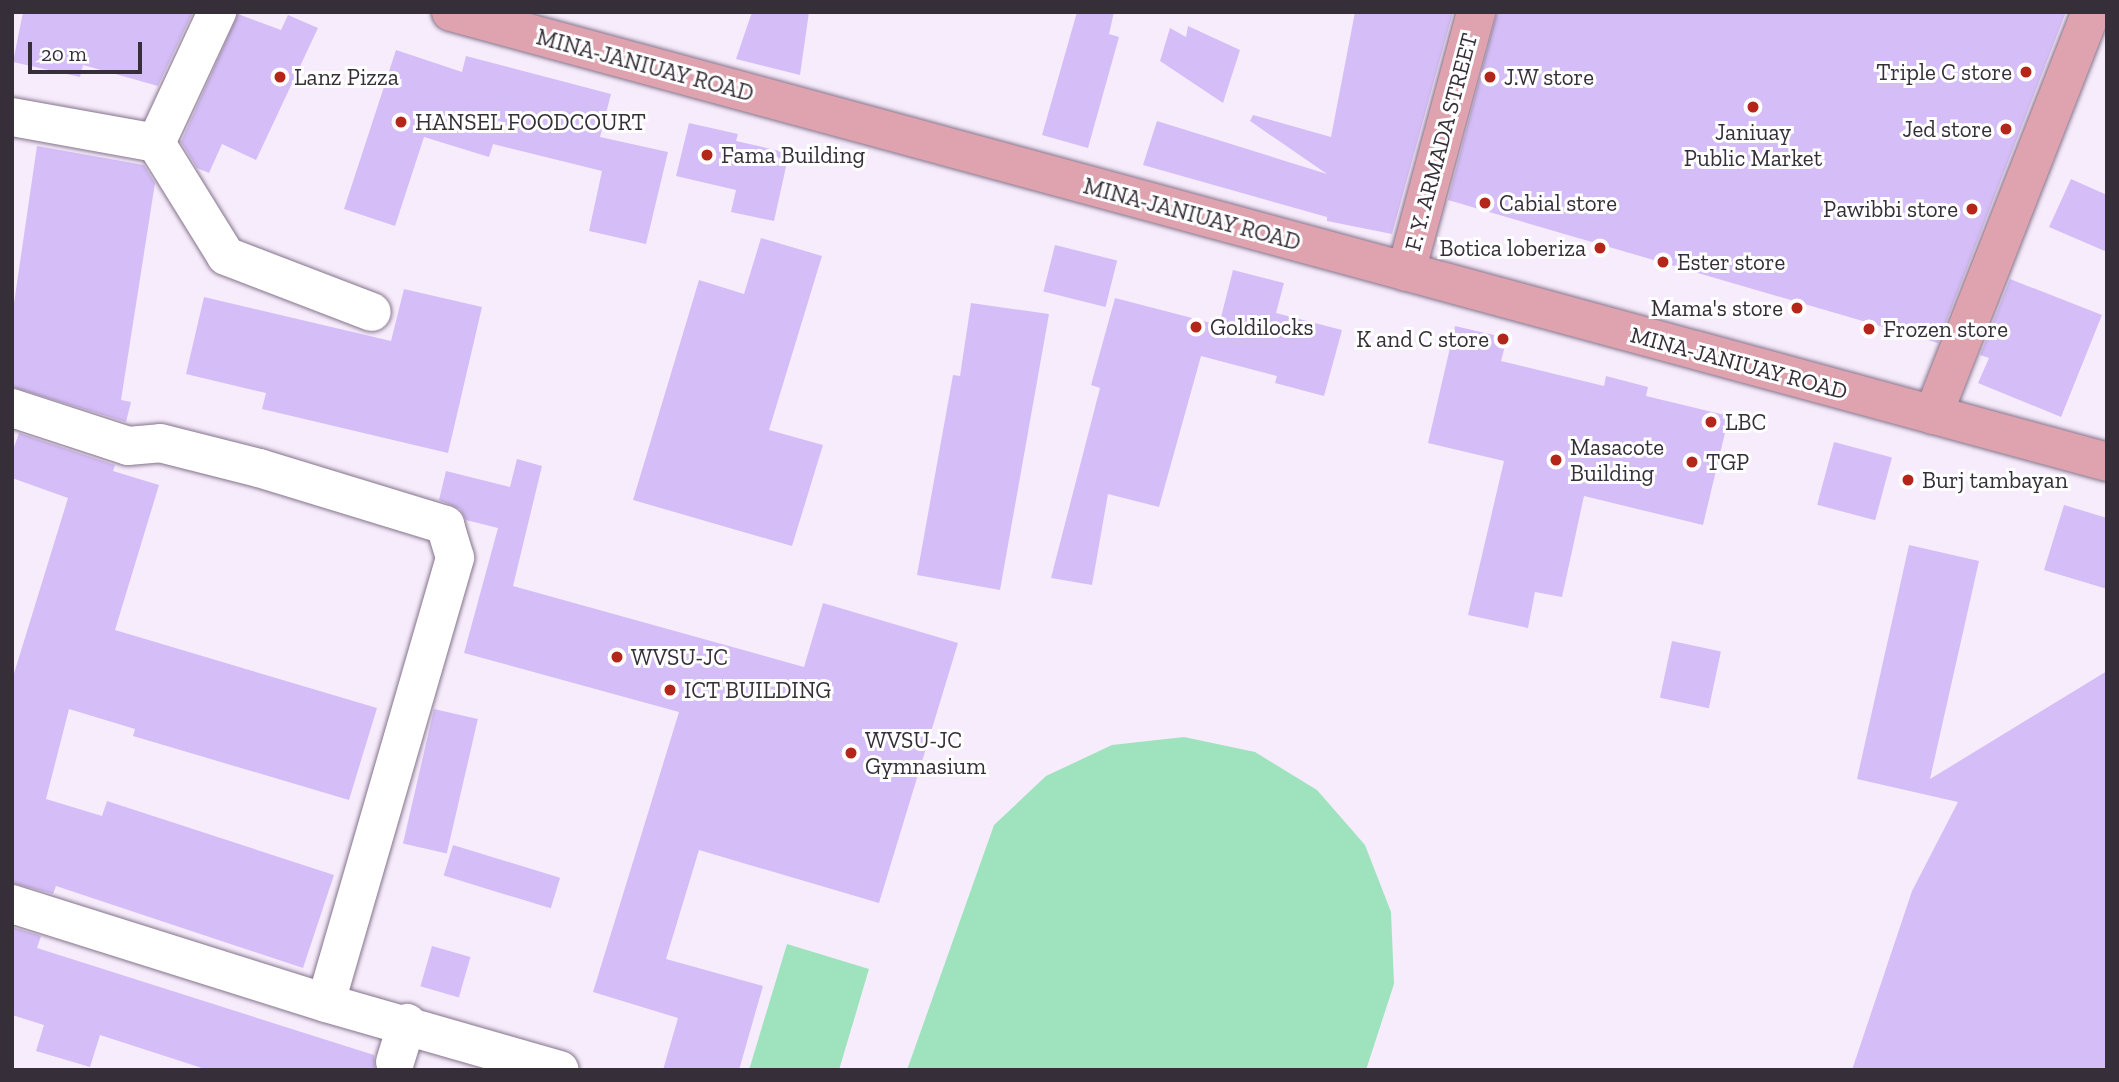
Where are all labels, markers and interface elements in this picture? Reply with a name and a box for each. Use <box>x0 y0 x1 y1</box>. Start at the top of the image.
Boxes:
street label: MINA-JANIUAY ROAD <box>533 23 757 107</box>
scale bar <box>32 28 145 72</box>
street label: F. Y. ARMADA STREET <box>1398 29 1484 255</box>
text: 20 m <box>41 41 87 66</box>
place label: Triple C store <box>1876 58 2012 86</box>
place label: Lanz Pizza <box>294 63 399 91</box>
place label: J.W store <box>1504 63 1595 91</box>
marker: Triple C store <box>2018 64 2034 80</box>
marker: Lanz Pizza <box>272 69 288 85</box>
marker: J.W store <box>1482 69 1498 85</box>
marker: Janiuay Public Market <box>1745 99 1761 115</box>
place label: HANSEL FOODCOURT <box>415 108 646 136</box>
marker: HANSEL FOODCOURT <box>393 114 409 130</box>
place label: Jed store <box>1903 115 1992 143</box>
place label: Janiuay Public Market <box>1684 118 1822 172</box>
marker: Jed store <box>1998 121 2014 137</box>
place label: Fama Building <box>721 141 865 169</box>
marker: Fama Building <box>699 147 715 163</box>
street label: MINA-JANIUAY ROAD <box>1080 172 1304 256</box>
place label: Cabial store <box>1499 189 1617 217</box>
marker: Cabial store <box>1477 195 1493 211</box>
place label: Pawibbi store <box>1823 195 1958 223</box>
marker: Pawibbi store <box>1964 201 1980 217</box>
place label: Botica loberiza <box>1439 234 1586 262</box>
marker: Botica loberiza <box>1592 240 1608 256</box>
place label: Ester store <box>1677 248 1786 276</box>
marker: Ester store <box>1655 254 1671 270</box>
place label: Mama's store <box>1651 294 1783 322</box>
marker: Mama's store <box>1789 300 1805 316</box>
place label: Goldilocks <box>1210 313 1313 341</box>
place label: Frozen store <box>1883 315 2008 343</box>
marker: Goldilocks <box>1188 319 1204 335</box>
street label: MINA-JANIUAY ROAD <box>1627 321 1851 405</box>
marker: Frozen store <box>1861 321 1877 337</box>
place label: K and C store <box>1356 325 1489 353</box>
marker: K and C store <box>1495 331 1511 347</box>
place label: LBC <box>1725 408 1766 436</box>
marker: LBC <box>1703 414 1719 430</box>
place label: Masacote Building <box>1570 433 1664 487</box>
place label: TGP <box>1706 448 1749 476</box>
marker: Masacote Building <box>1548 452 1564 468</box>
marker: TGP <box>1684 454 1700 470</box>
place label: Burj tambayan <box>1922 466 2068 494</box>
marker: Burj tambayan <box>1900 472 1916 488</box>
place label: WVSU-JC <box>631 643 728 671</box>
marker: WVSU-JC <box>609 649 625 665</box>
place label: ICT BUILDING <box>684 676 832 704</box>
marker: ICT BUILDING <box>662 682 678 698</box>
place label: WVSU-JC Gymnasium <box>865 726 986 780</box>
marker: WVSU-JC Gymnasium <box>843 745 859 761</box>

